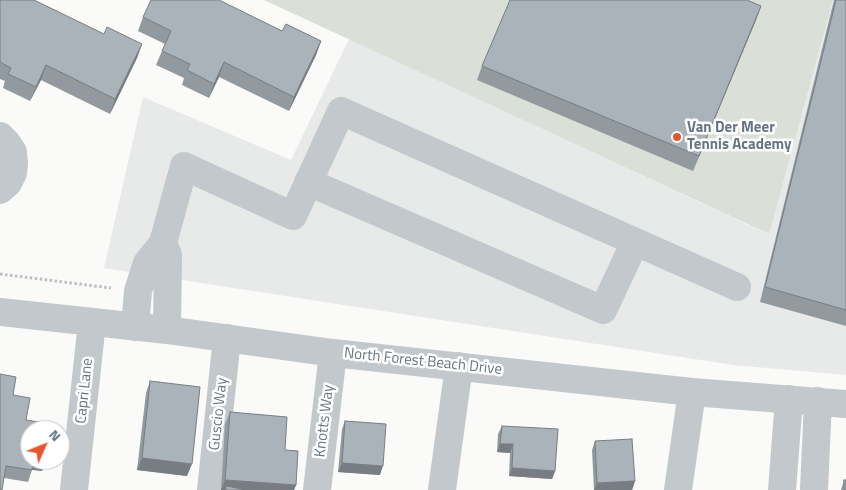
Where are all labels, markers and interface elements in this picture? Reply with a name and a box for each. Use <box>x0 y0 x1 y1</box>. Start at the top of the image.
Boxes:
place label: Van Der Meer Tennis Academy <box>687 119 792 154</box>
marker: Van Der Meer Tennis Academy <box>671 131 683 143</box>
street label: North Forest Beach Drive <box>343 345 503 379</box>
street label: Capri Lane <box>73 357 97 425</box>
street label: Guscio Way <box>206 377 232 451</box>
street label: Knotts Way <box>312 384 338 458</box>
north arrow <box>20 420 70 470</box>
text: N <box>45 424 66 446</box>

